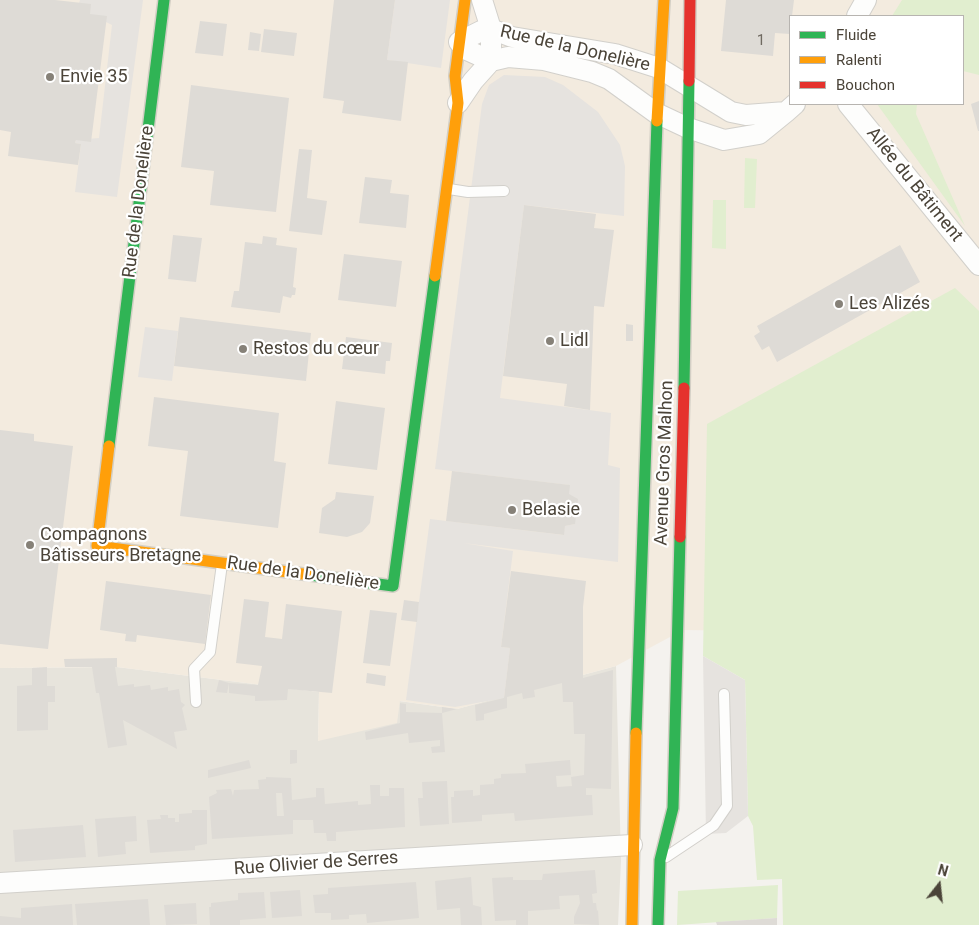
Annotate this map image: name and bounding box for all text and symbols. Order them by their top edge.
legend [789,15,964,105]
street label: Rue de la Donelière [498,21,652,77]
text: Fluide [836,26,876,44]
house number: 1 [757,32,765,50]
text: Ralenti [836,51,882,69]
place label: Envie 35 [60,66,128,88]
marker: Envie 35 [44,71,56,83]
text: Bouchon [836,76,895,94]
street label: Allée du Bâtiment [861,123,967,247]
street label: Rue de la Donelière [119,125,159,279]
place label: Les Alizés [849,293,930,315]
marker: Les Alizés [833,298,845,310]
place label: Lidl [560,330,589,352]
marker: Lidl [544,335,556,347]
place label: Restos du cœur [253,338,379,360]
marker: Restos du cœur [237,343,249,355]
street label: Avenue Gros Malhon [651,380,679,546]
place label: Belasie [522,499,580,521]
marker: Belasie [506,504,518,516]
place label: Compagnons Bâtisseurs Bretagne [40,524,201,566]
marker: Compagnons Bâtisseurs Bretagne [24,539,36,551]
street label: Rue de la Donelière [226,553,380,595]
street label: Rue Olivier de Serres [233,847,399,881]
north arrow [914,860,964,910]
text: N [936,862,950,880]

